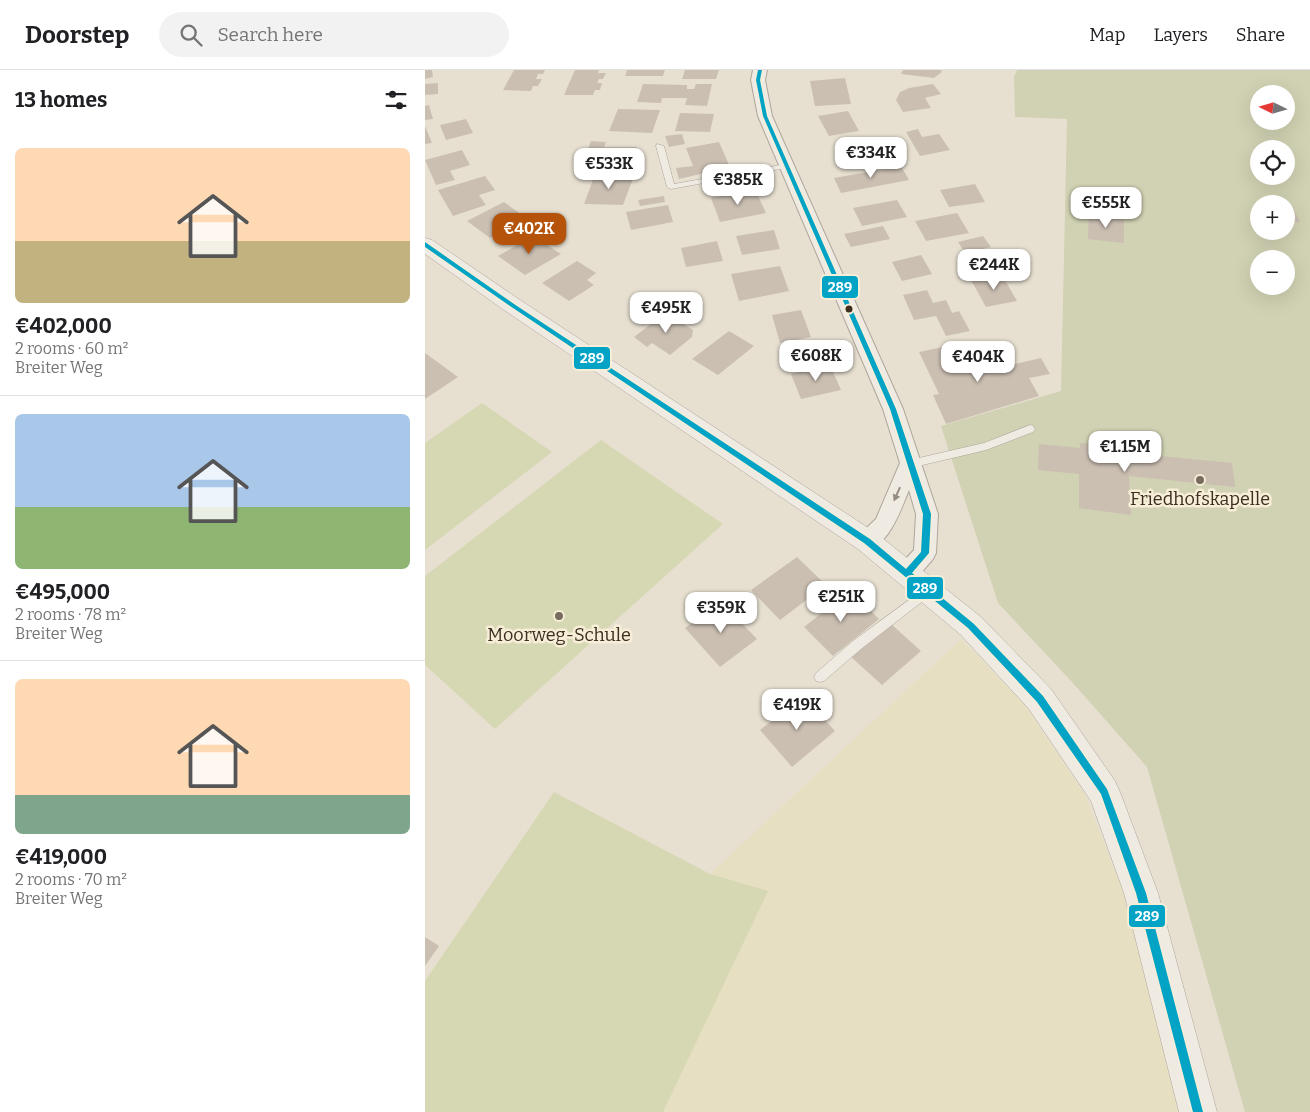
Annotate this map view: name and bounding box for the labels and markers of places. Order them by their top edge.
pin: €334K [836,136,906,179]
pin: €533K [574,148,644,190]
pin: €385K [703,164,773,206]
pin: €555K [1071,186,1141,229]
pin: €402K [494,212,564,255]
pin: €244K [959,248,1029,291]
pin: €495K [631,292,701,334]
unlabelled marker [844,304,854,314]
pin: €608K [781,340,851,382]
pin: €404K [943,340,1013,383]
pin: €1.15M [1084,430,1166,473]
marker: Friedhofskapelle [1194,474,1206,486]
place label: Friedhofskapelle [1130,488,1270,510]
pin: €251K [806,580,876,623]
pin: €359K [686,592,756,634]
marker: Moorweg-Schule [553,610,565,622]
place label: Moorweg-Schule [487,624,631,646]
pin: €419K [762,688,832,731]

